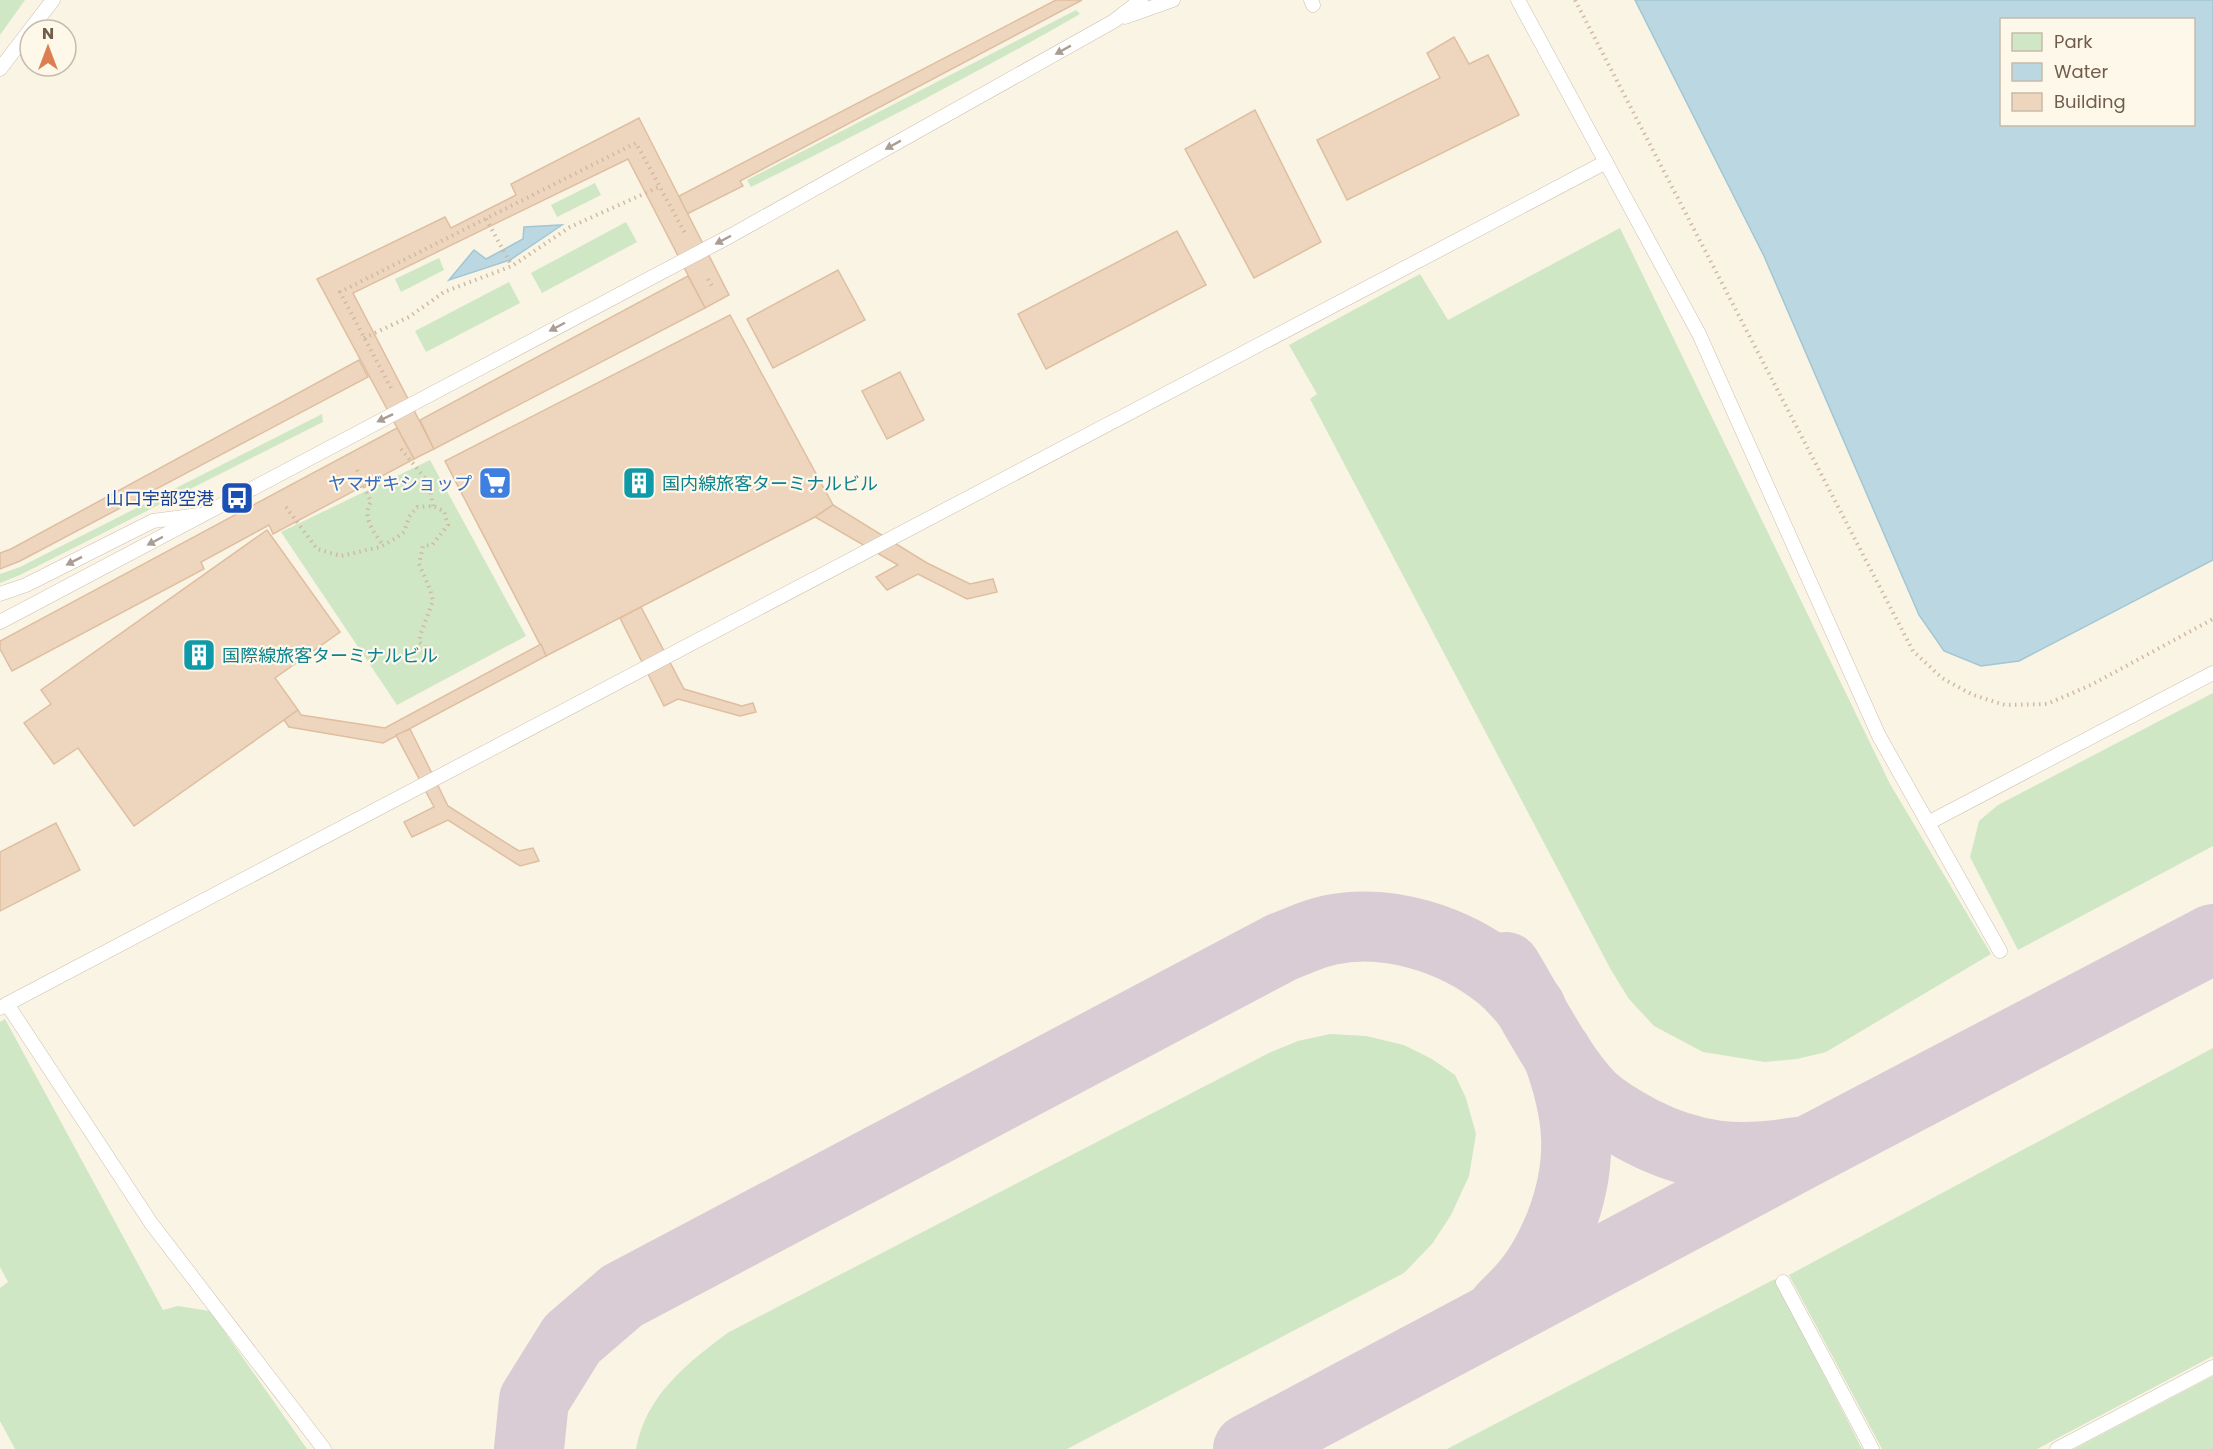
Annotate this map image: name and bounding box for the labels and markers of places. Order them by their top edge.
supermarket icon: ヤマザキショップ [477,465,513,501]
building icon: 国内線旅客ターミナルビル [621,465,657,501]
place label: ヤマザキショップ [328,471,472,496]
place label: 国内線旅客ターミナルビル [662,471,878,496]
bus stop icon: 山口宇部空港 [219,480,255,516]
place label: 山口宇部空港 [106,486,214,511]
building icon: 国際線旅客ターミナルビル [181,637,217,673]
place label: 国際線旅客ターミナルビル [222,643,438,668]

